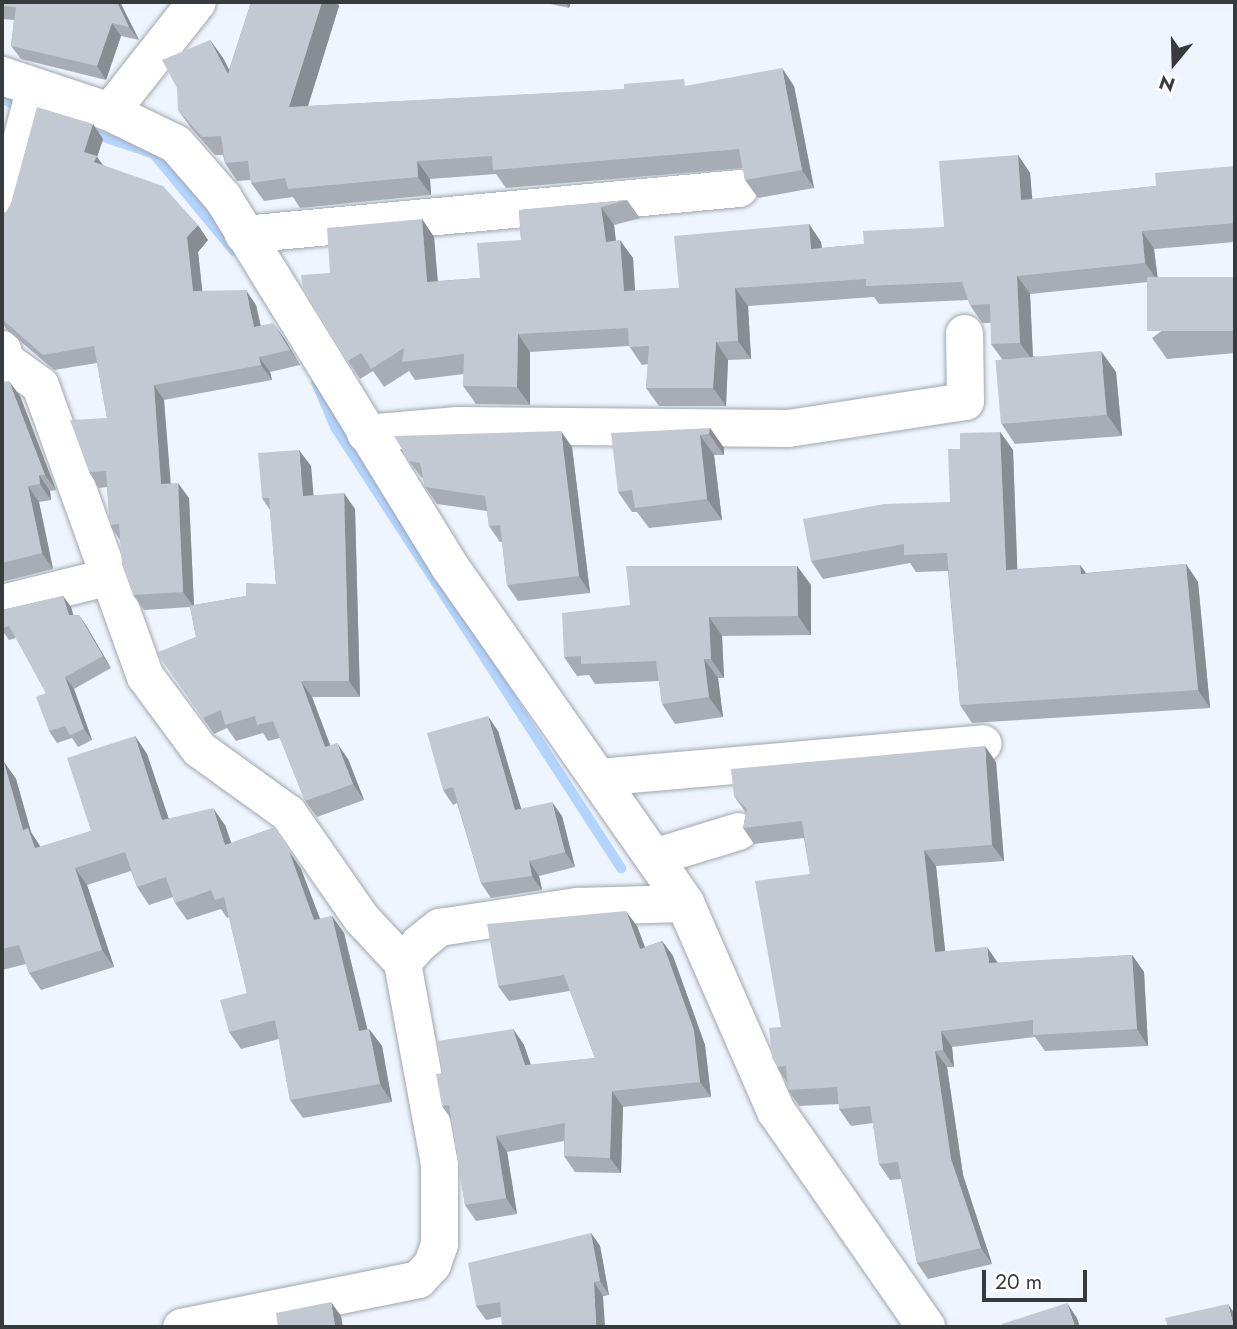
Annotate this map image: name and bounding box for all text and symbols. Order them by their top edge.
north arrow [1139,28,1209,98]
text: N [1155,68,1179,99]
scale bar [985,1256,1090,1300]
text: 20 m [995,1267,1042,1297]

